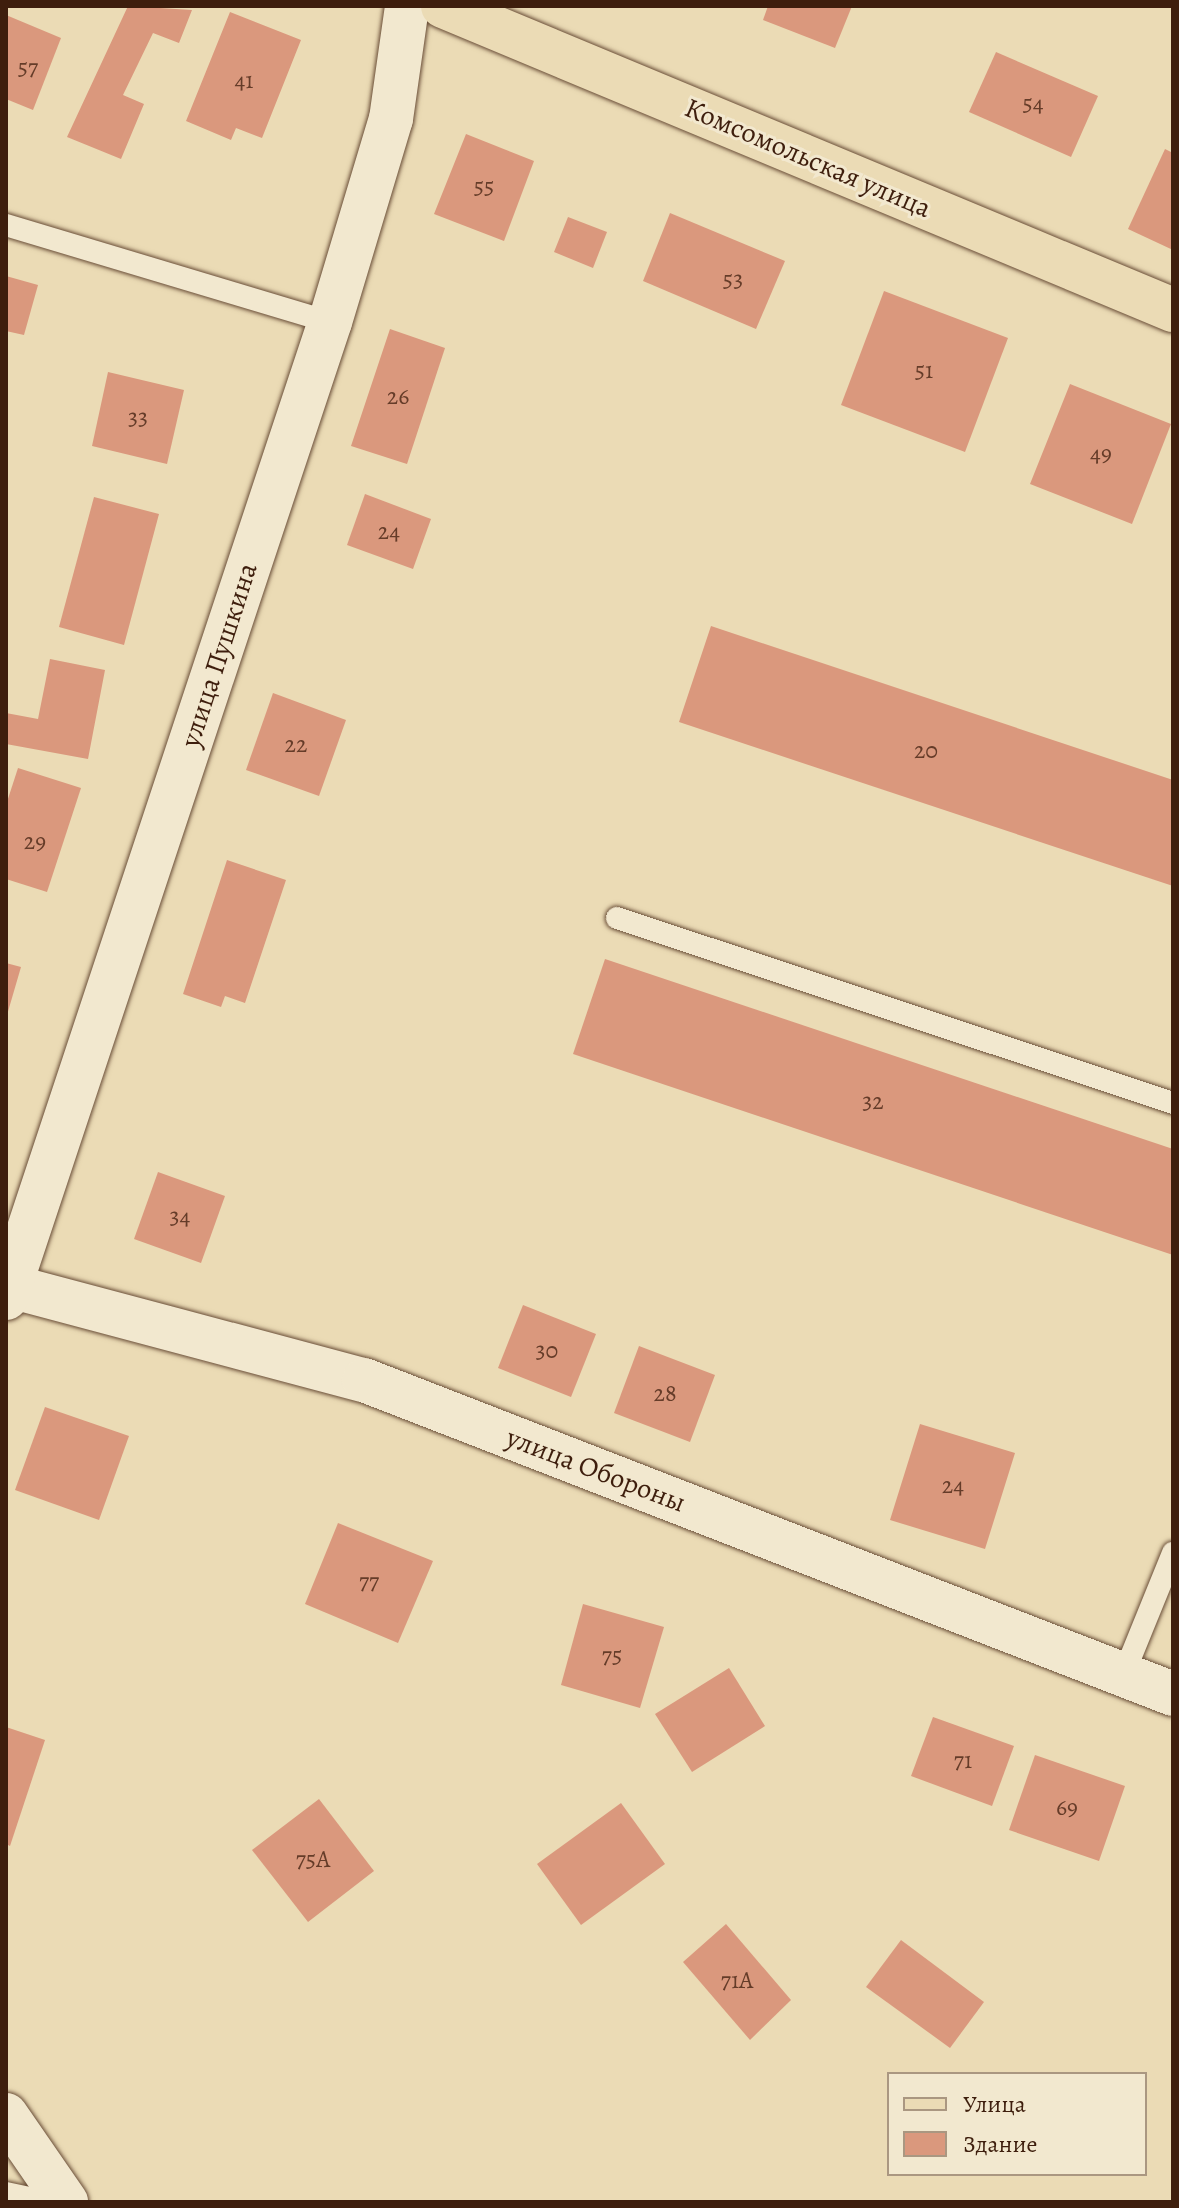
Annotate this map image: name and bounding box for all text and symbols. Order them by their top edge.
house number: 57 [18,54,38,82]
house number: 41 [234,67,254,95]
house number: 54 [1022,90,1044,118]
street label: Комсомольская улица [680,91,936,225]
house number: 55 [474,173,494,201]
house number: 53 [723,266,743,294]
house number: 51 [915,357,933,385]
house number: 26 [387,383,409,411]
house number: 33 [128,404,148,432]
house number: 49 [1090,440,1112,468]
house number: 24 [378,518,400,546]
street label: улица Пушкина [173,559,265,751]
house number: 22 [285,731,307,759]
house number: 20 [914,737,938,765]
house number: 29 [24,828,46,856]
house number: 32 [862,1088,884,1116]
house number: 34 [170,1203,190,1231]
house number: 30 [536,1337,558,1365]
house number: 28 [653,1380,677,1408]
street label: улица Обороны [502,1420,690,1520]
house number: 24 [942,1472,964,1500]
house number: 77 [359,1568,379,1596]
house number: 75 [602,1642,622,1670]
house number: 71 [954,1747,972,1775]
house number: 69 [1056,1794,1078,1822]
house number: 75А [296,1846,330,1874]
house number: 71А [721,1967,753,1995]
legend [887,2072,1147,2176]
text: Улица [963,2088,1026,2120]
text: Здание [963,2128,1038,2160]

